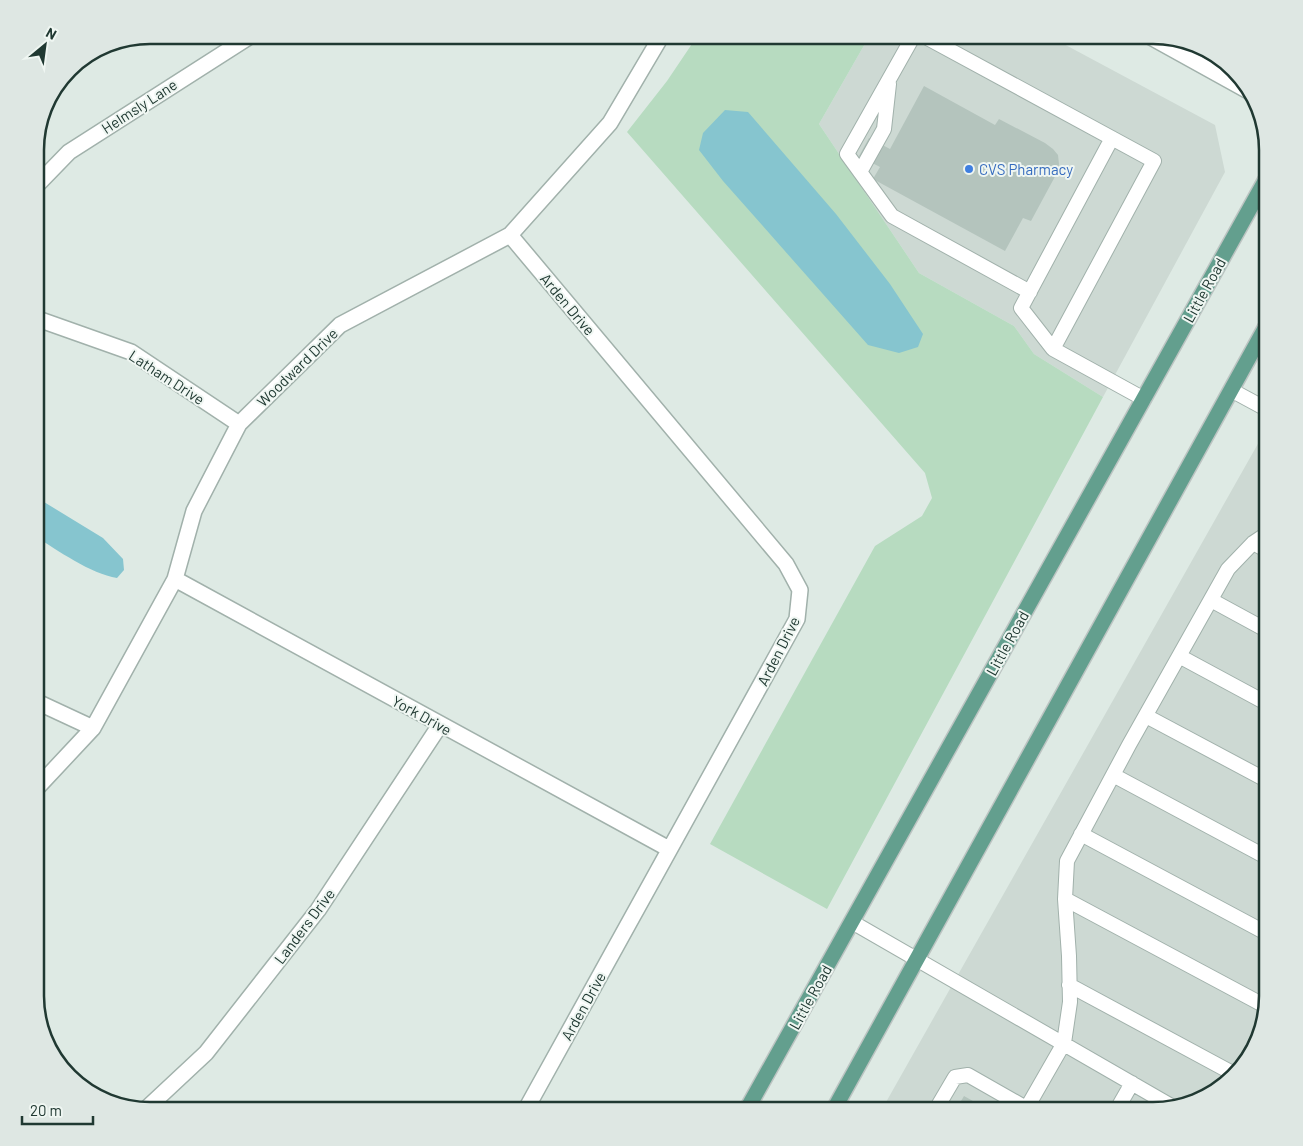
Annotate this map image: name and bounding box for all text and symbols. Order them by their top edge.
north arrow [20,20,70,70]
text: N [43,24,60,43]
street label: Helmsly Lane [98,75,180,137]
place label: CVS Pharmacy [979,160,1073,178]
marker: CVS Pharmacy [963,163,975,175]
street label: Little Road [1179,255,1229,325]
street label: Arden Drive [537,269,599,339]
street label: Woodward Drive [253,324,341,410]
street label: Latham Drive [126,346,208,408]
street label: Little Road [982,608,1032,678]
street label: Arden Drive [753,613,803,689]
street label: York Drive [389,691,455,739]
street label: Landers Drive [270,885,338,967]
street label: Little Road [785,962,835,1032]
street label: Arden Drive [557,969,609,1043]
scale bar [22,1094,94,1126]
text: 20 m [30,1101,62,1119]

